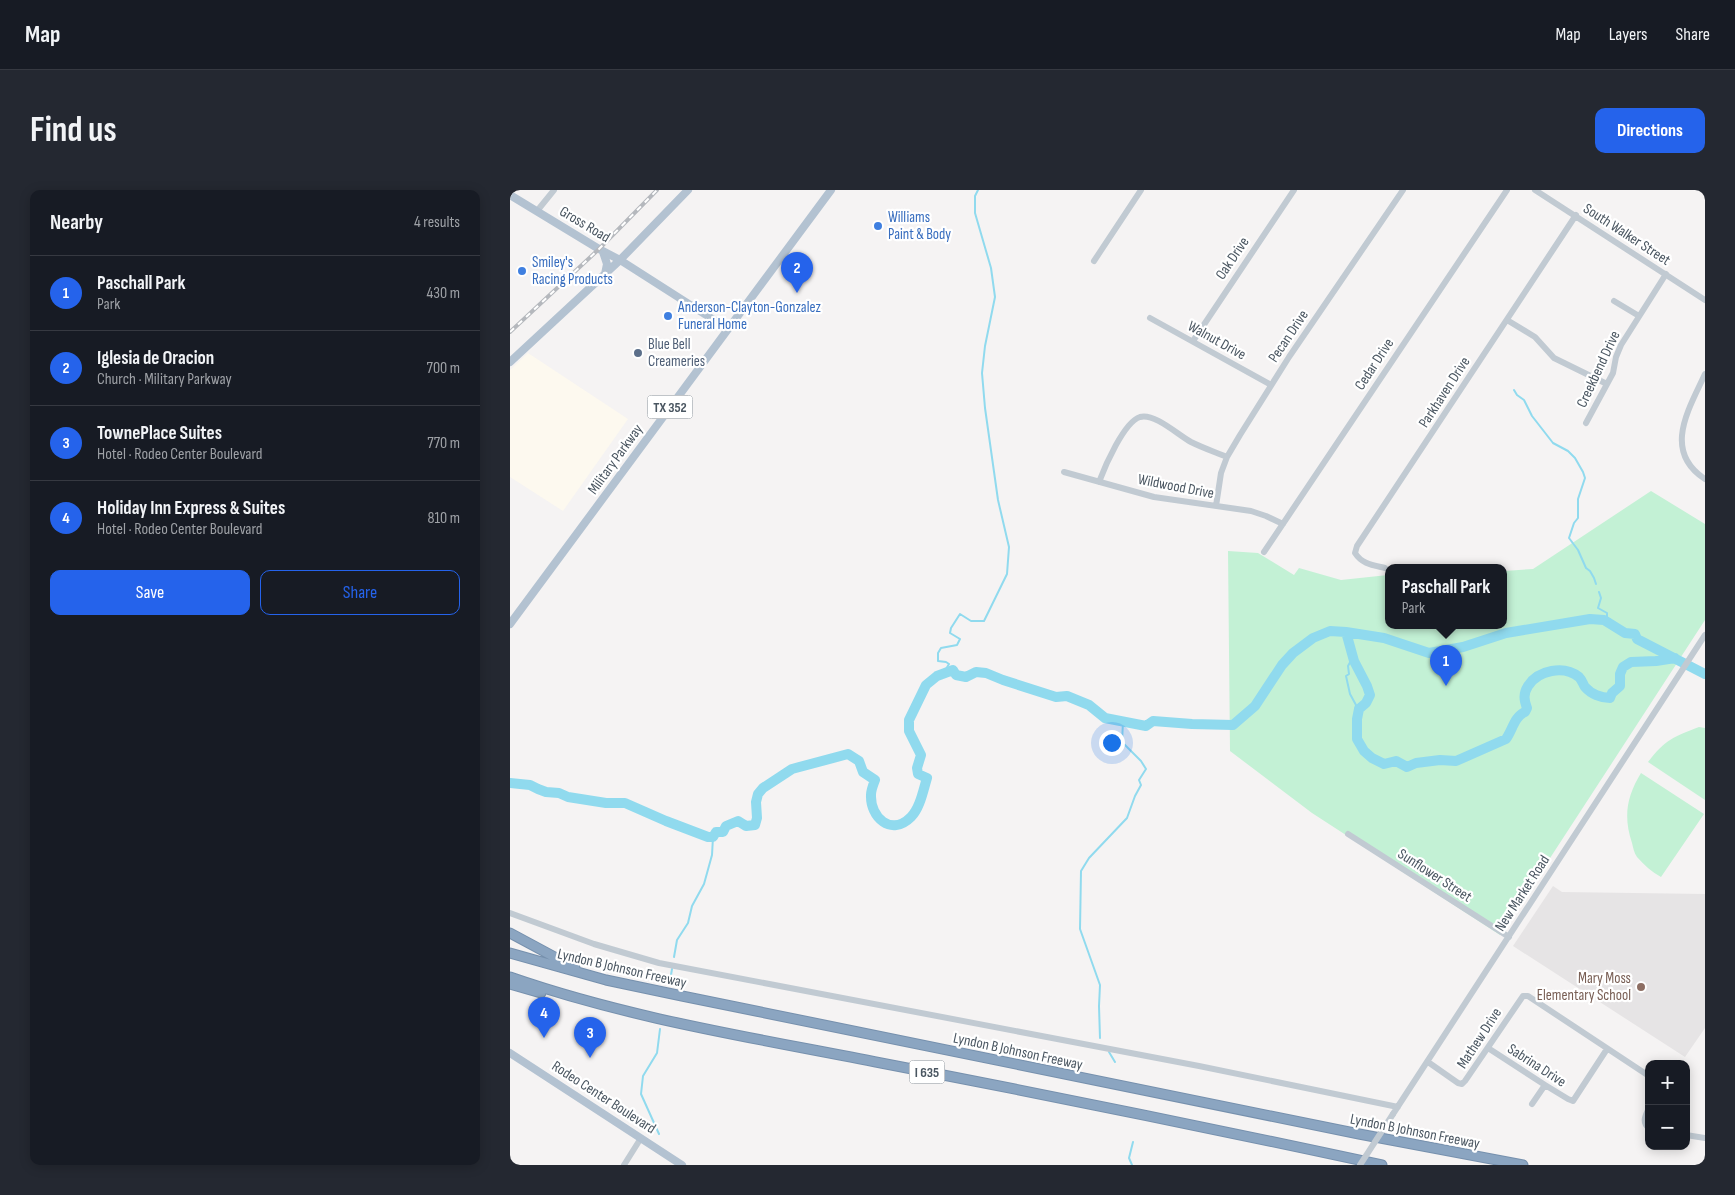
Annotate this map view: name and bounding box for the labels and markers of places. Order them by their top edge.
place label: Williams Paint & Body [888,208,951,244]
marker: Williams Paint & Body [872,220,884,232]
pin: 2 [781,252,813,293]
place label: Smiley's Racing Products [532,253,613,289]
marker: Smiley's Racing Products [516,265,528,277]
place label: Anderson-Clayton-Gonzalez Funeral Home [677,298,821,334]
marker: Anderson-Clayton-Gonzalez Funeral Home [662,310,674,322]
place label: Blue Bell Creameries [648,335,705,371]
marker: Blue Bell Creameries [632,347,644,359]
pin: 1 [1430,645,1462,686]
place label: Mary Moss Elementary School [1537,969,1631,1005]
marker: Mary Moss Elementary School [1635,981,1647,993]
pin: 4 [528,997,560,1038]
pin: 3 [574,1017,606,1058]

